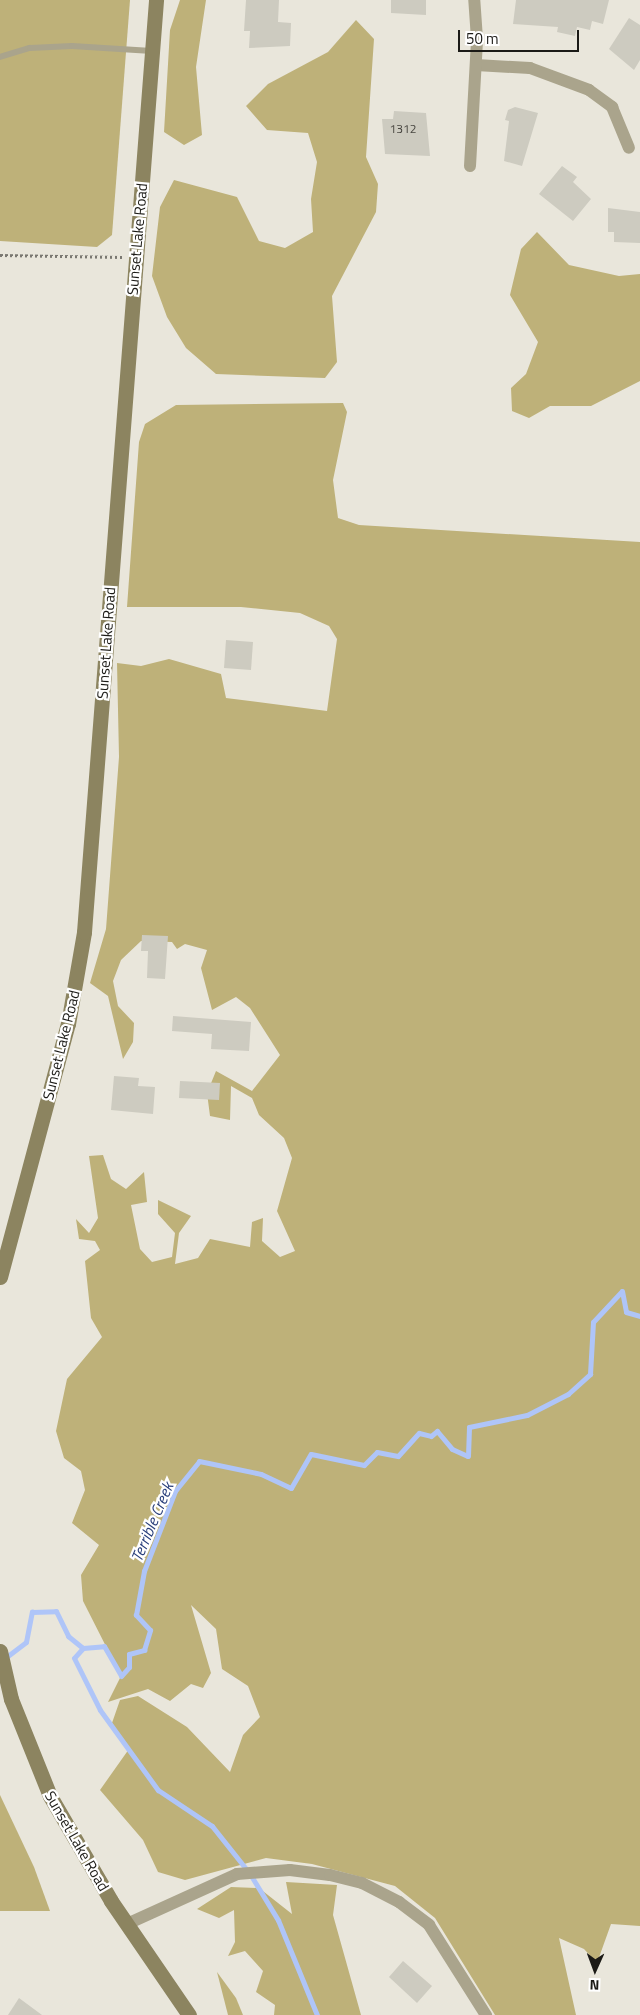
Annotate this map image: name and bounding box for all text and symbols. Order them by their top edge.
scale bar [460,20,581,52]
text: 50 m [466,27,499,50]
house number: 1312 [390,122,416,136]
street label: Sunset Lake Road [123,182,151,296]
street label: Sunset Lake Road [93,586,119,700]
street label: Sunset Lake Road [39,988,83,1102]
water label: Terrible Creek [127,1479,177,1565]
street label: Sunset Lake Road [41,1788,113,1894]
north arrow [570,1945,620,1995]
text: N [589,1975,600,1996]

